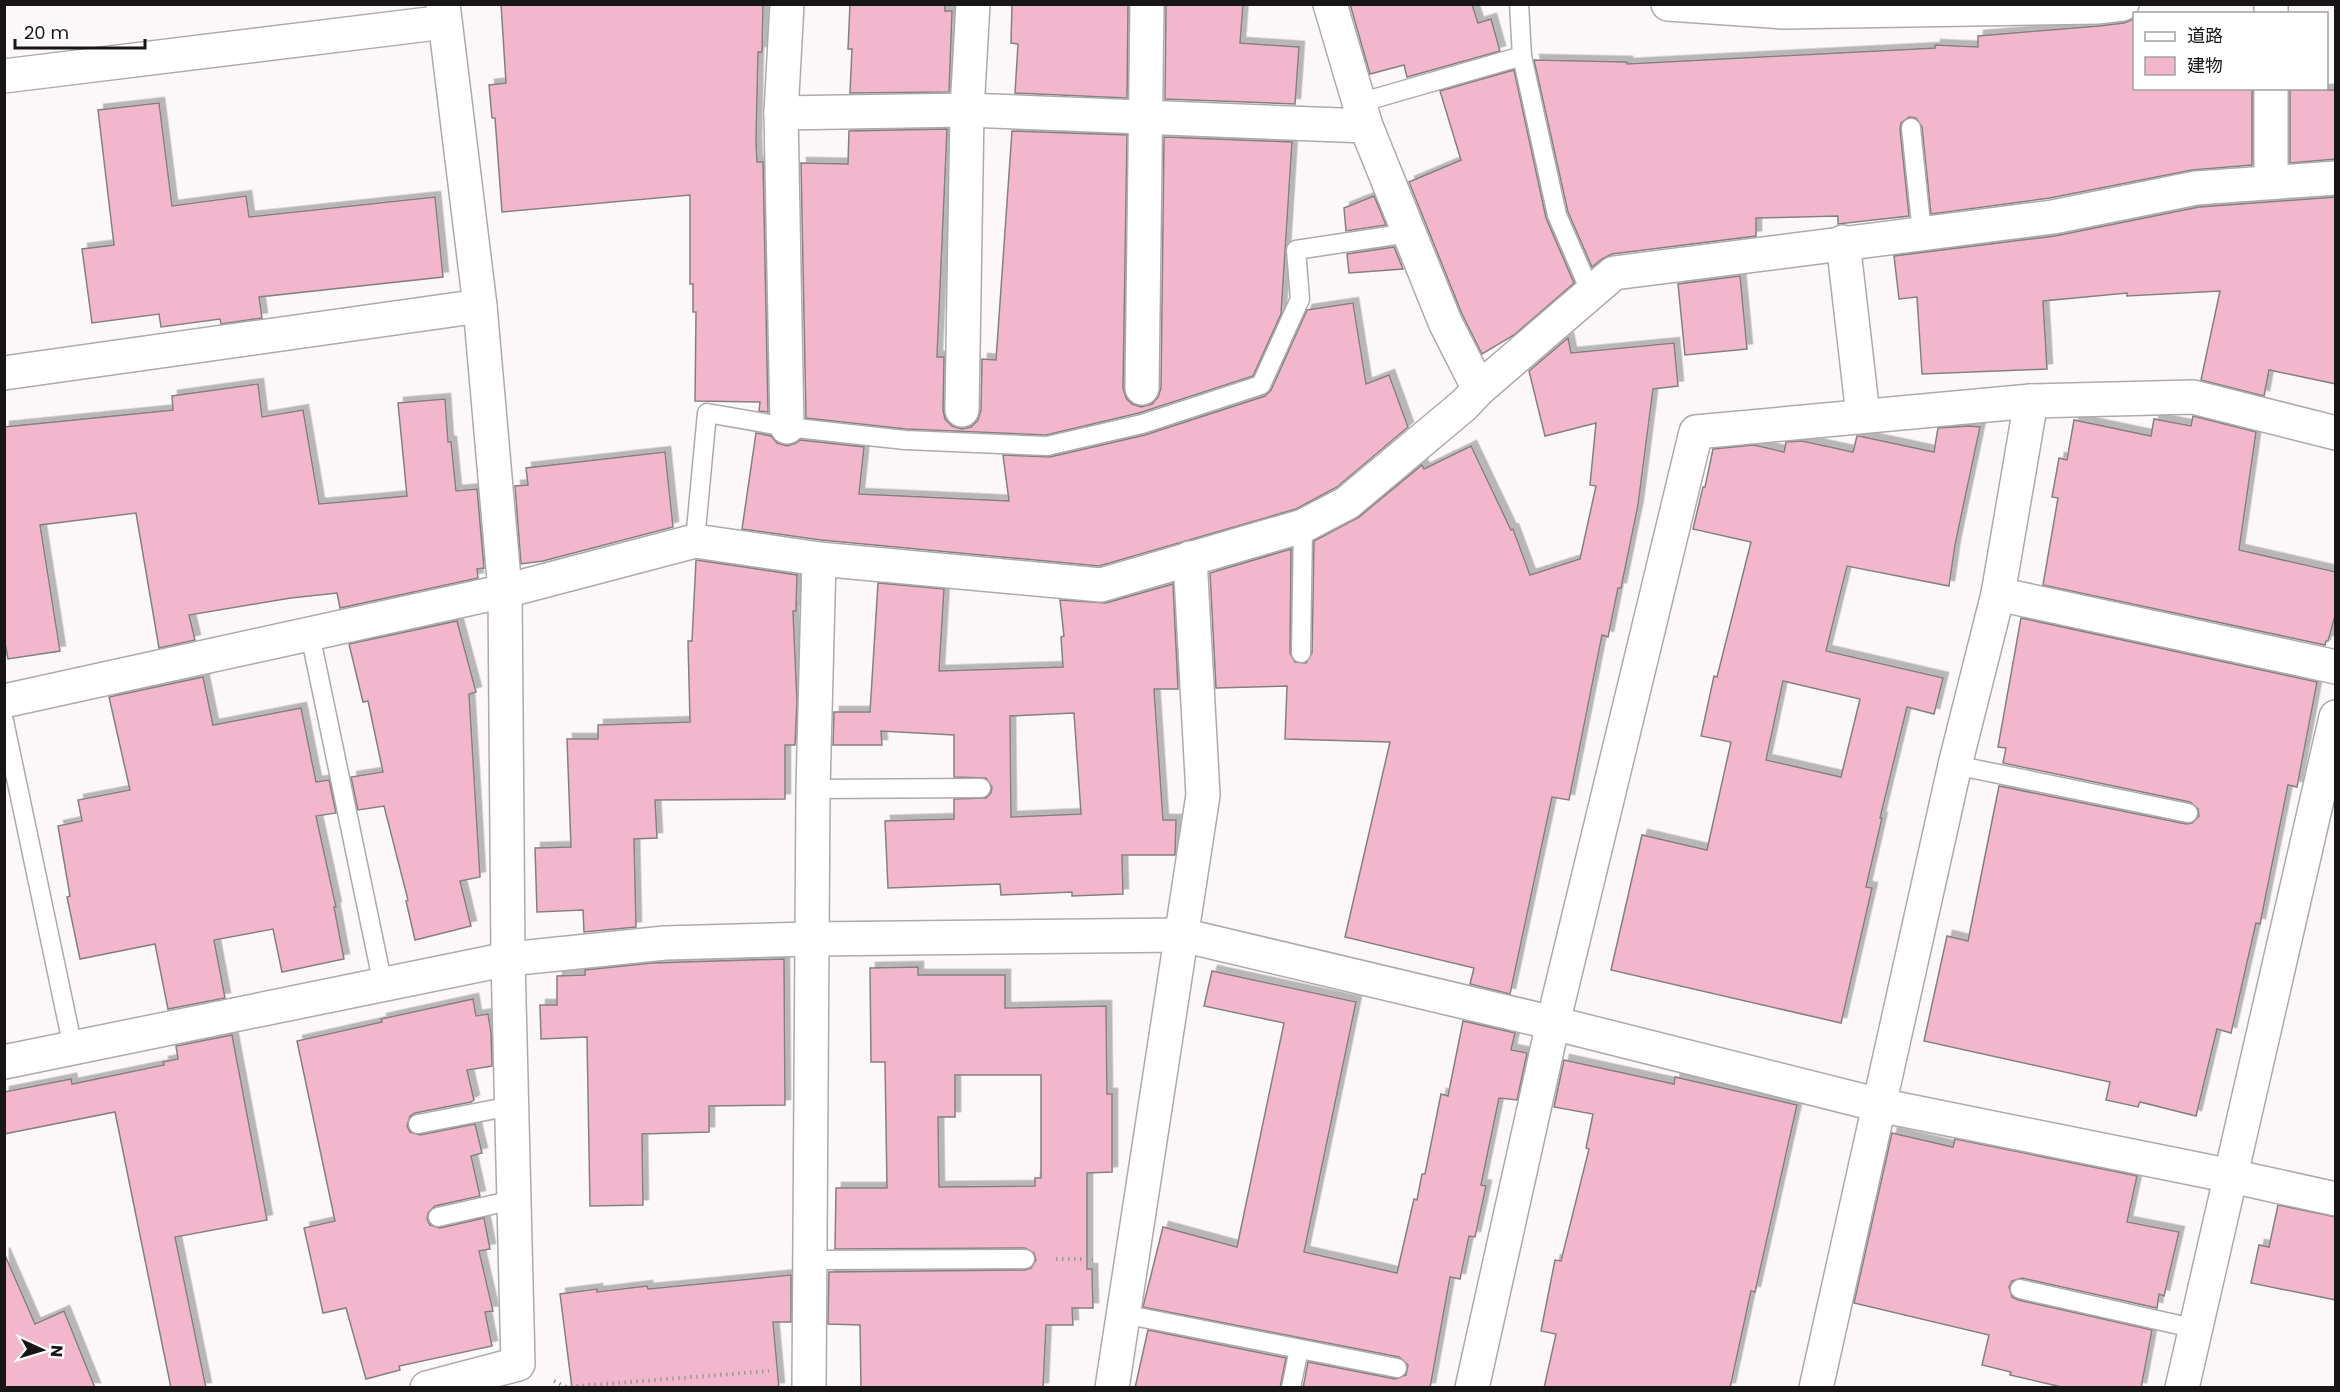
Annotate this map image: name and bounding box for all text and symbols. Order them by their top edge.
scale bar [15,12,146,50]
legend [2133,12,2328,90]
text: 20 m [24,20,69,45]
text: 道路 [2187,23,2223,48]
text: 建物 [2187,53,2223,78]
north arrow [12,1320,72,1380]
text: N [45,1344,68,1358]

